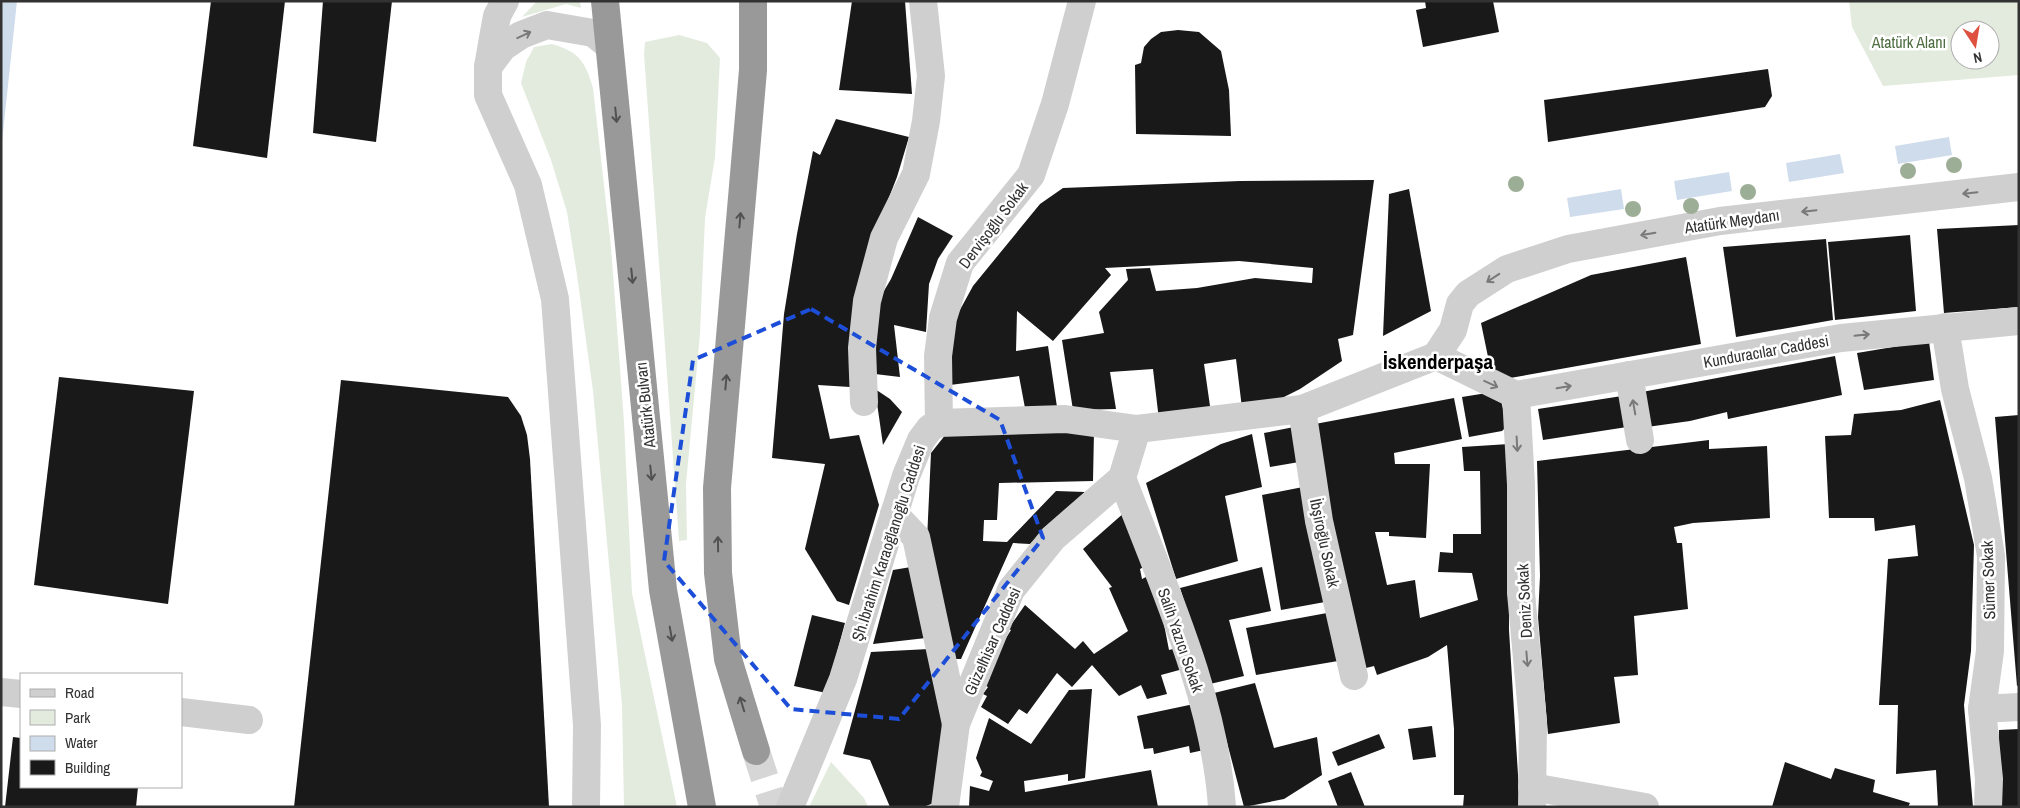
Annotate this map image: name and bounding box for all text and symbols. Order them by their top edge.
north arrow [1950,20,2000,70]
one-way arrow [516,30,531,40]
park label: Atatürk Alanı [1871,31,1946,53]
text: N [1972,48,1984,67]
one-way arrow [612,106,621,122]
street label: Dervişoğlu Sokak [953,177,1033,273]
one-way arrow [1963,188,1979,198]
street label: Atatürk Meydanı [1682,203,1781,239]
one-way arrow [1801,206,1817,216]
one-way arrow [735,212,745,228]
one-way arrow [1640,230,1656,239]
one-way arrow [627,268,637,284]
one-way arrow [1486,273,1500,283]
street label: Kunduracılar Caddesi [1702,329,1830,373]
one-way arrow [1854,330,1870,340]
district label: İskenderpaşa [1383,347,1493,376]
street label: Atatürk Bulvarı [630,361,661,450]
one-way arrow [722,374,731,390]
one-way arrow [1483,380,1498,389]
one-way arrow [1556,381,1572,391]
one-way arrow [1629,400,1639,416]
one-way arrow [1512,436,1521,452]
street label: Şh.İbrahim Karaoğlanoğlu Caddesi [846,442,930,644]
one-way arrow [647,465,656,481]
street label: İbşiroğlu Sokak [1305,496,1345,590]
one-way arrow [713,536,723,552]
street label: Sümer Sokak [1976,540,2000,620]
street label: Deniz Sokak [1511,563,1537,639]
street label: Güzelhisar Caddesi [958,584,1026,698]
street label: Salih Yazıcı Sokak [1153,585,1209,695]
one-way arrow [666,626,676,642]
one-way arrow [1522,650,1532,666]
legend [20,673,182,788]
text: Road [65,682,94,703]
one-way arrow [736,696,746,712]
text: Park [65,707,91,728]
text: Water [65,732,97,753]
text: Building [65,757,110,778]

